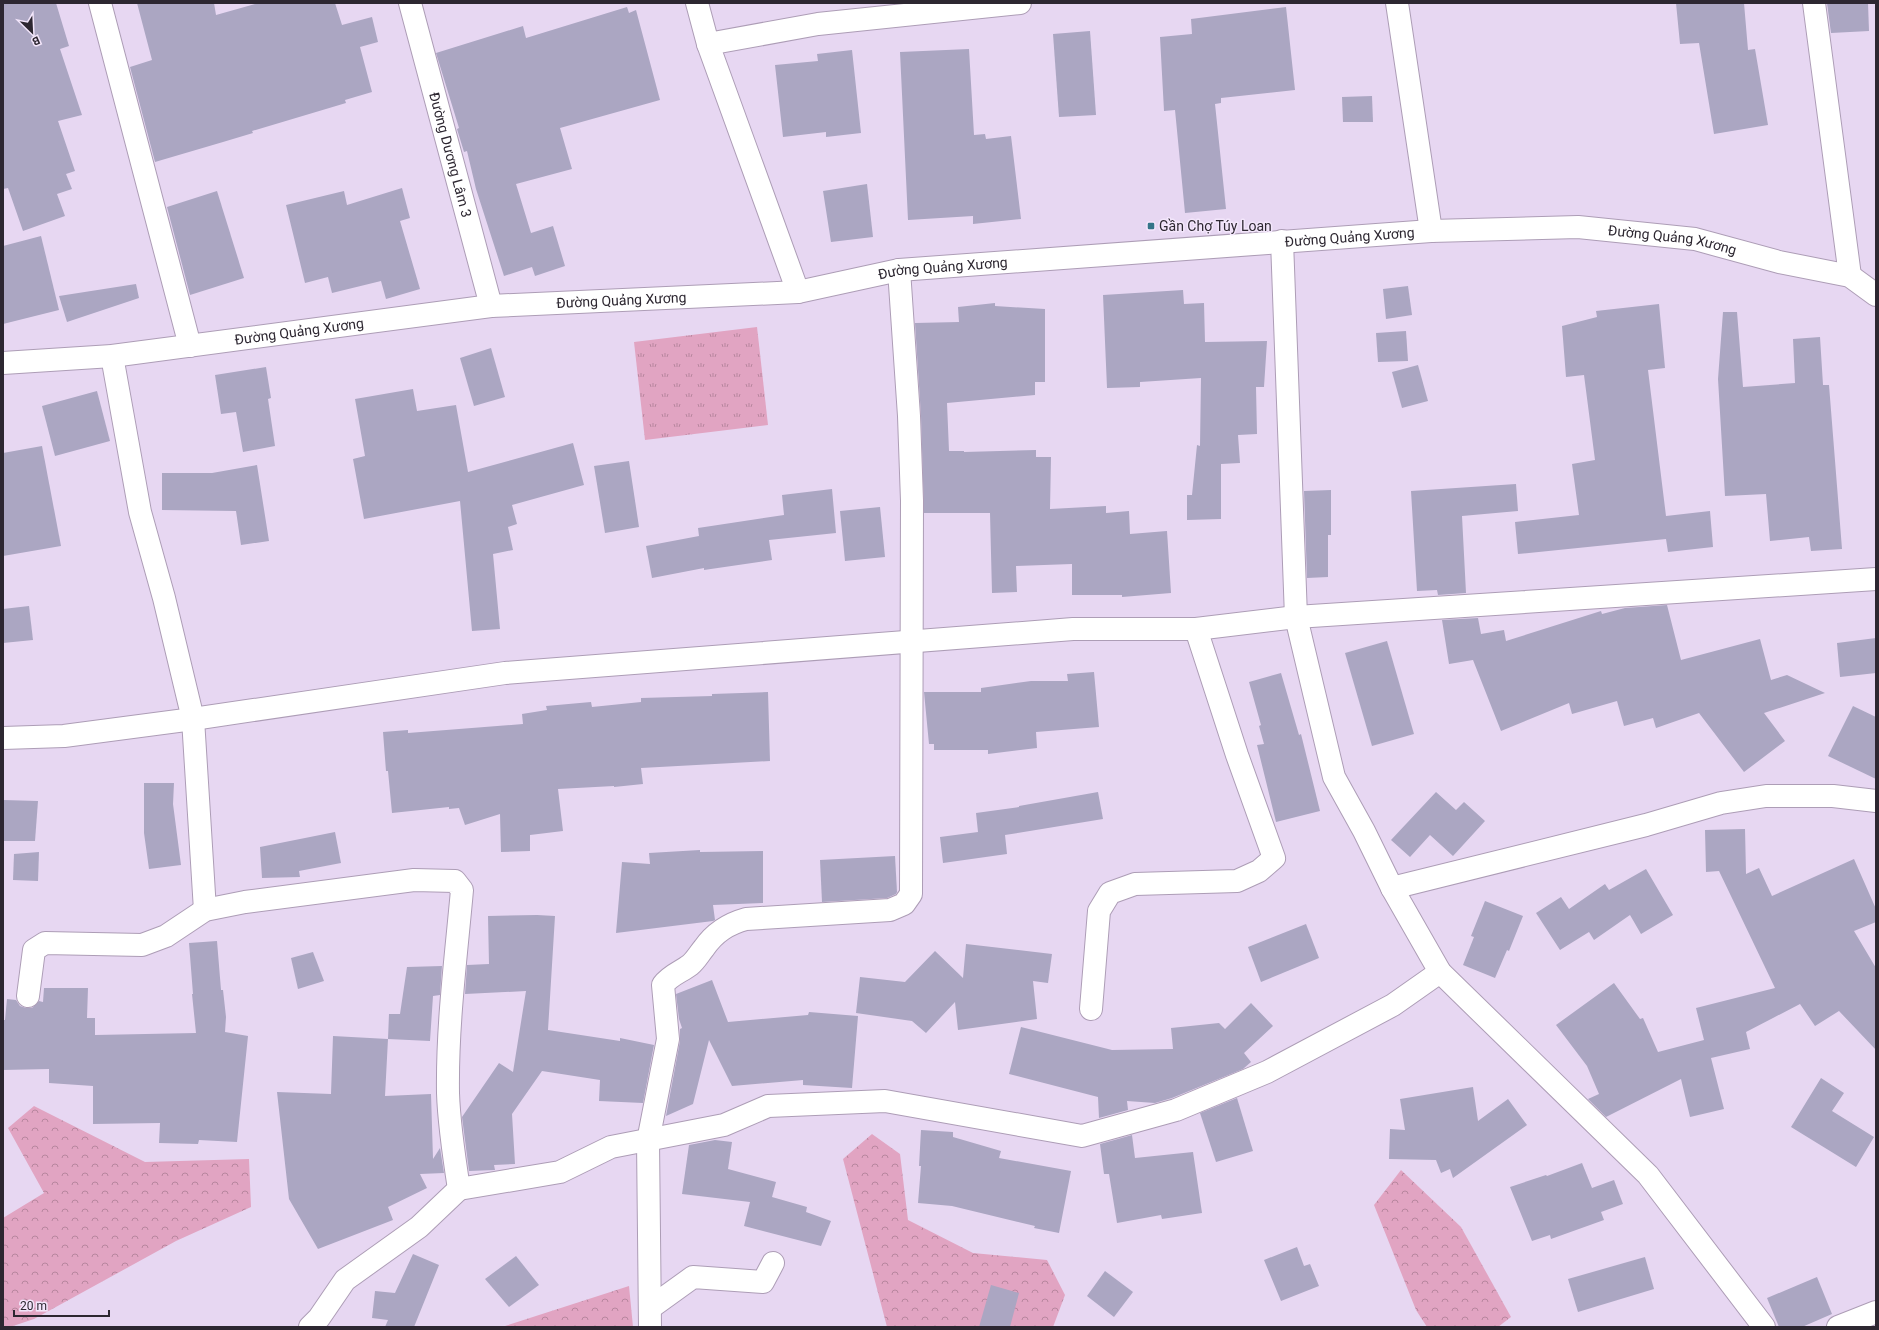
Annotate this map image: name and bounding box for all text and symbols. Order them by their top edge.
north arrow [12,12,52,52]
text: B [30,33,42,48]
street label: Đường Dương Lâm 3 [426,90,475,219]
place label: Gần Chợ Túy Loan [1159,218,1272,234]
marker: Gần Chợ Túy Loan [1146,221,1156,231]
street label: Đường Quảng Xương [1607,222,1738,258]
street label: Đường Quảng Xương [1284,224,1415,250]
street label: Đường Quảng Xương [876,254,1008,282]
street label: Đường Quảng Xương [556,289,687,311]
street label: Đường Quảng Xương [234,315,365,348]
scale bar [14,1292,109,1318]
text: 20 m [20,1299,47,1313]

